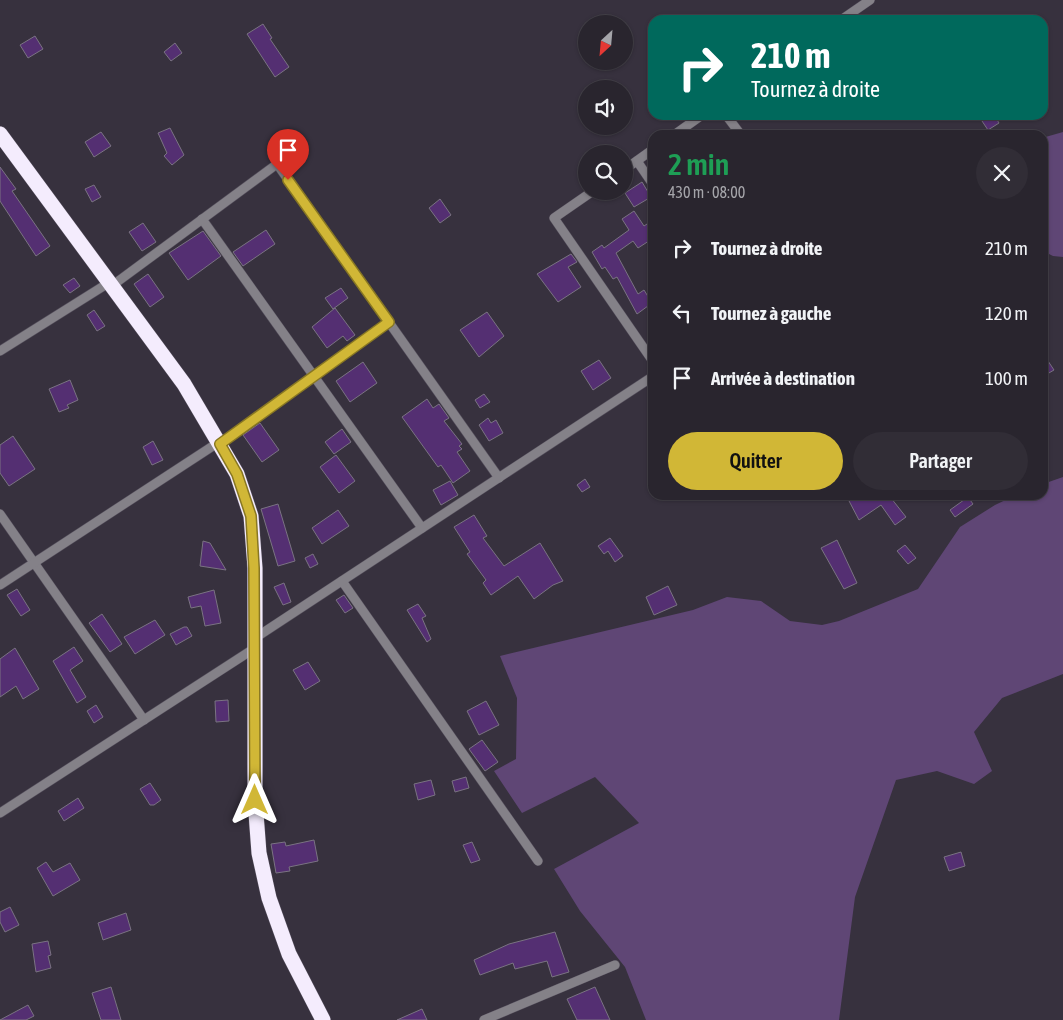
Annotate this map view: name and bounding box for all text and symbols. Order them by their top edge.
north arrow [578,15,632,70]
map controls [578,15,633,200]
icon: right [668,35,733,100]
text: 210 m [751,35,830,75]
text: Tournez à droite [751,76,880,102]
button: sound [578,80,633,135]
pin [267,129,309,180]
icon: arrive [274,136,302,164]
button: search [578,145,633,200]
text: 2 min [668,147,729,181]
button: close [976,147,1028,199]
text: 430 m · 08:00 [668,183,745,201]
icon: right [668,234,696,262]
text: Tournez à droite [711,237,822,259]
text: 210 m [985,237,1028,259]
icon: left [668,299,696,327]
text: Tournez à gauche [711,302,831,324]
text: 120 m [985,302,1028,324]
icon: arrive [668,364,696,392]
text: Arrivée à destination [711,367,855,389]
text: 100 m [985,367,1028,389]
button: Quitter [668,432,843,490]
button: Partager [853,432,1028,490]
position arrow [228,773,280,825]

